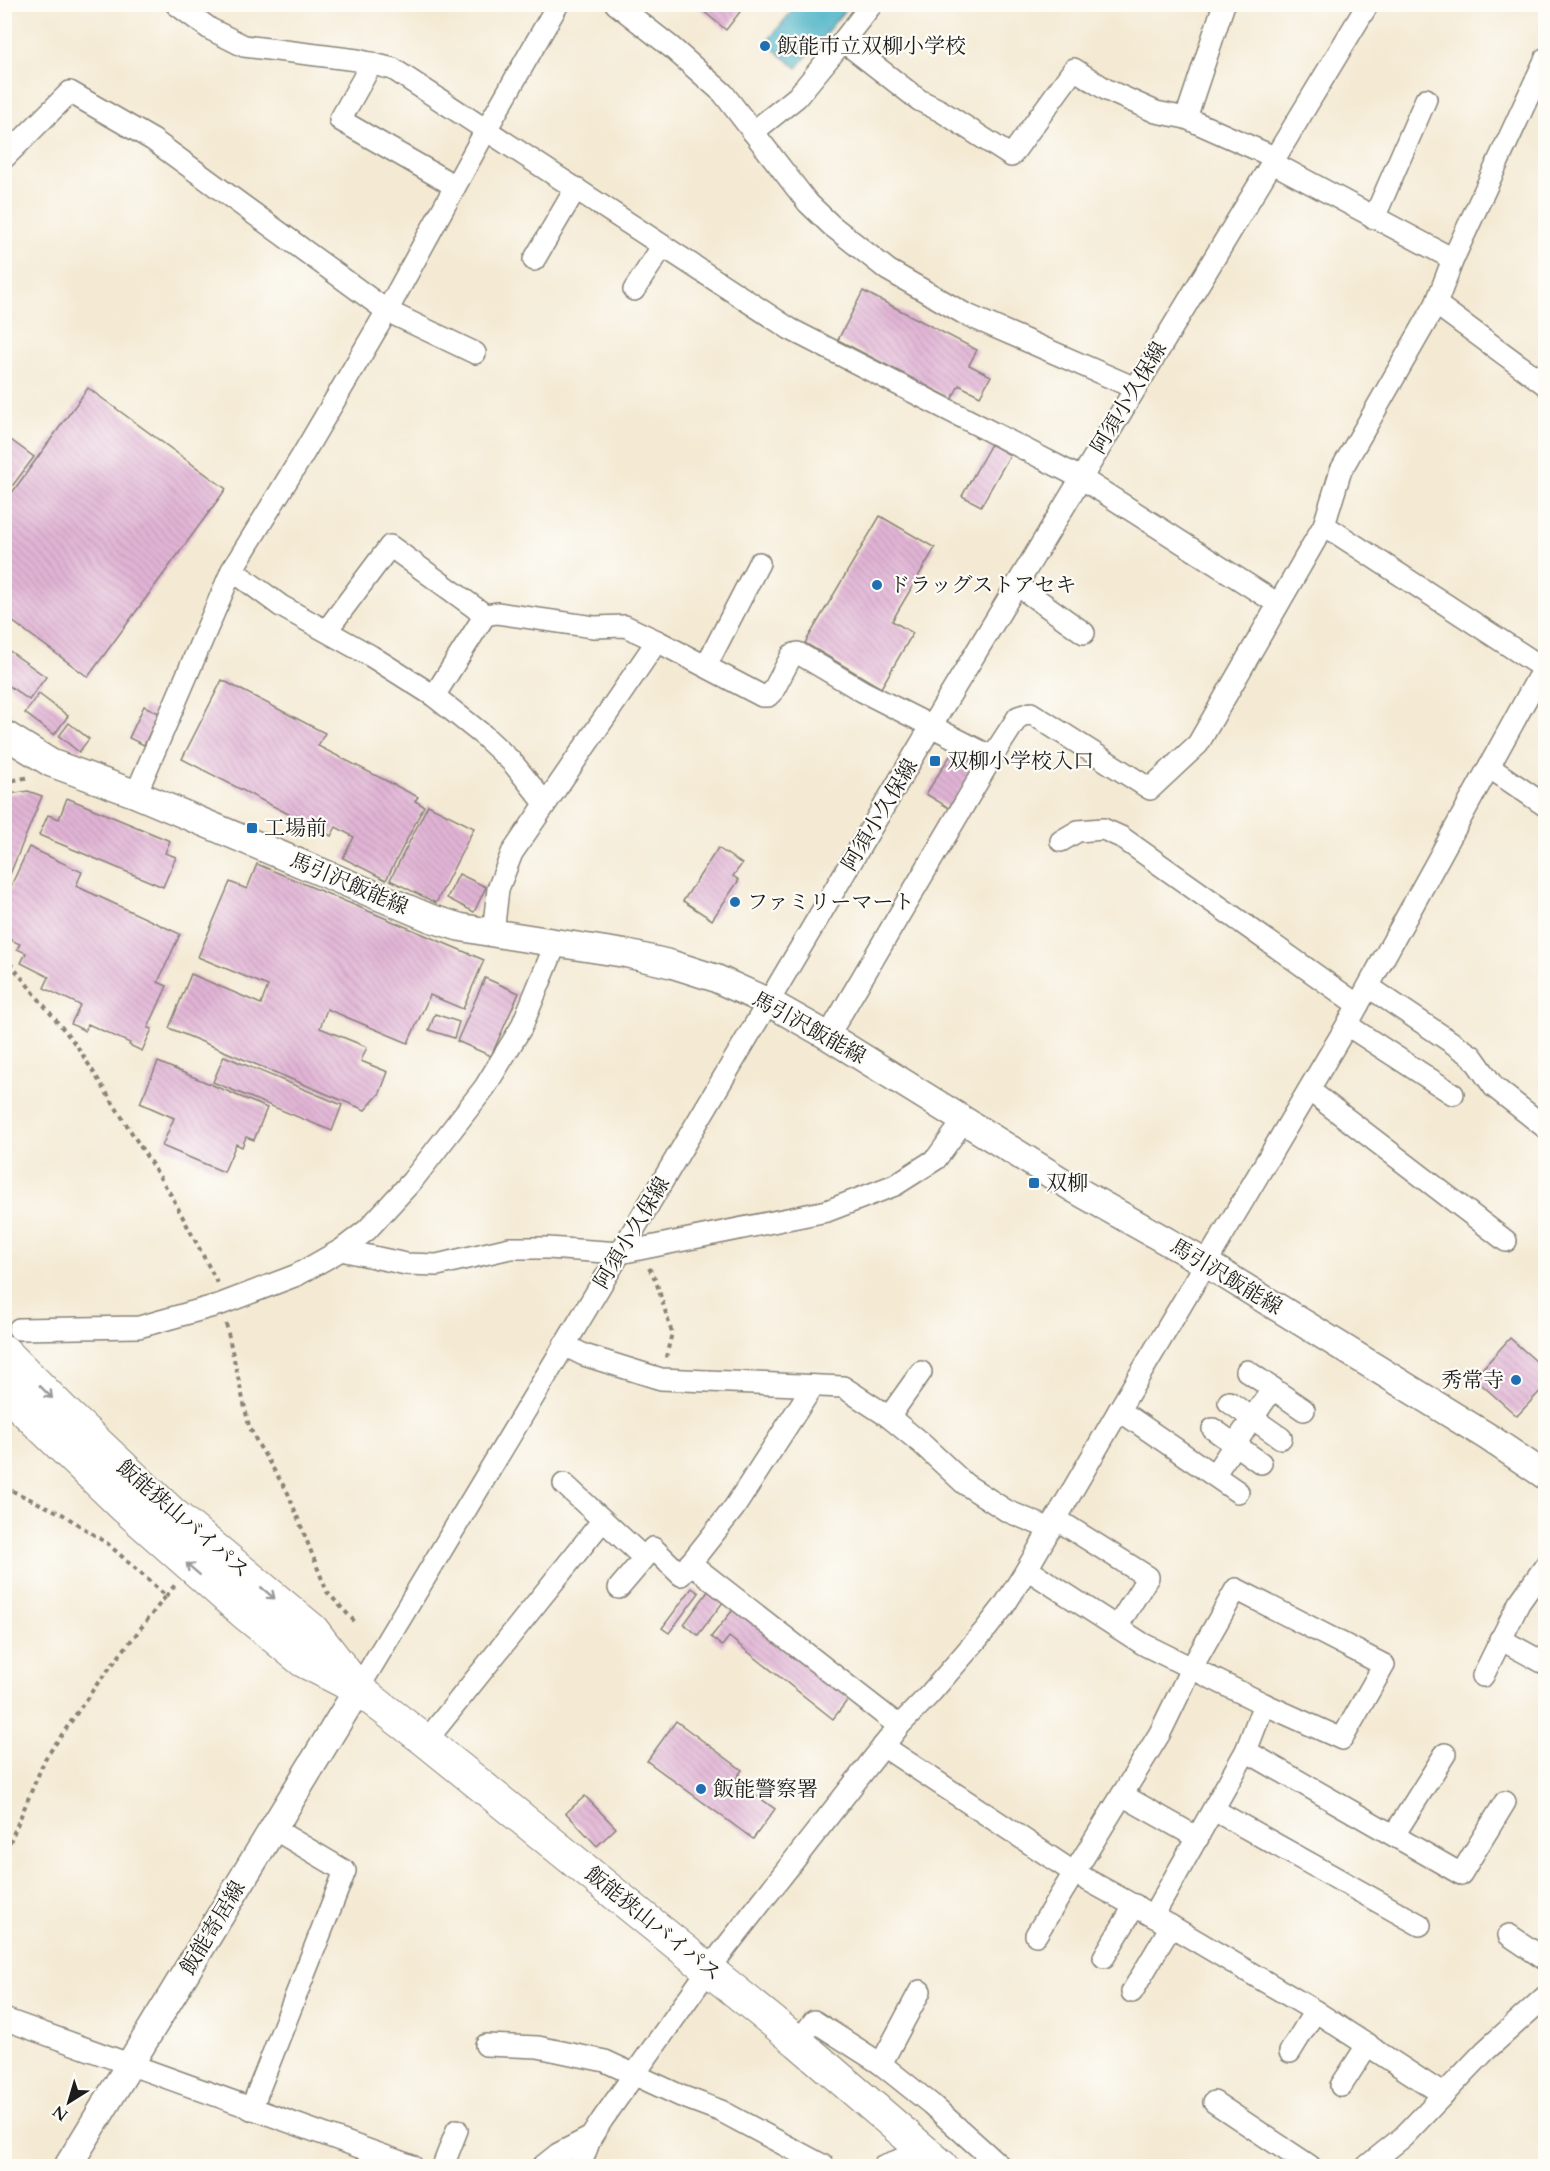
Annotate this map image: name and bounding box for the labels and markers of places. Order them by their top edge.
place label: 飯能市立双柳小学校 [777,32,966,61]
marker: 飯能市立双柳小学校 [758,39,772,53]
place label: ドラッグストアセキ [889,571,1077,600]
marker: ドラッグストアセキ [870,578,884,592]
place label: 双柳小学校入口 [947,747,1094,776]
marker: 双柳小学校入口 [928,754,942,768]
place label: 工場前 [264,814,327,843]
marker: 工場前 [245,821,259,835]
place label: ファミリーマート [747,888,915,917]
marker: ファミリーマート [728,895,742,909]
place label: 双柳 [1046,1169,1088,1198]
marker: 双柳 [1027,1176,1041,1190]
place label: 秀常寺 [1441,1366,1504,1395]
marker: 秀常寺 [1509,1373,1523,1387]
place label: 飯能警察署 [713,1775,818,1804]
marker: 飯能警察署 [694,1782,708,1796]

